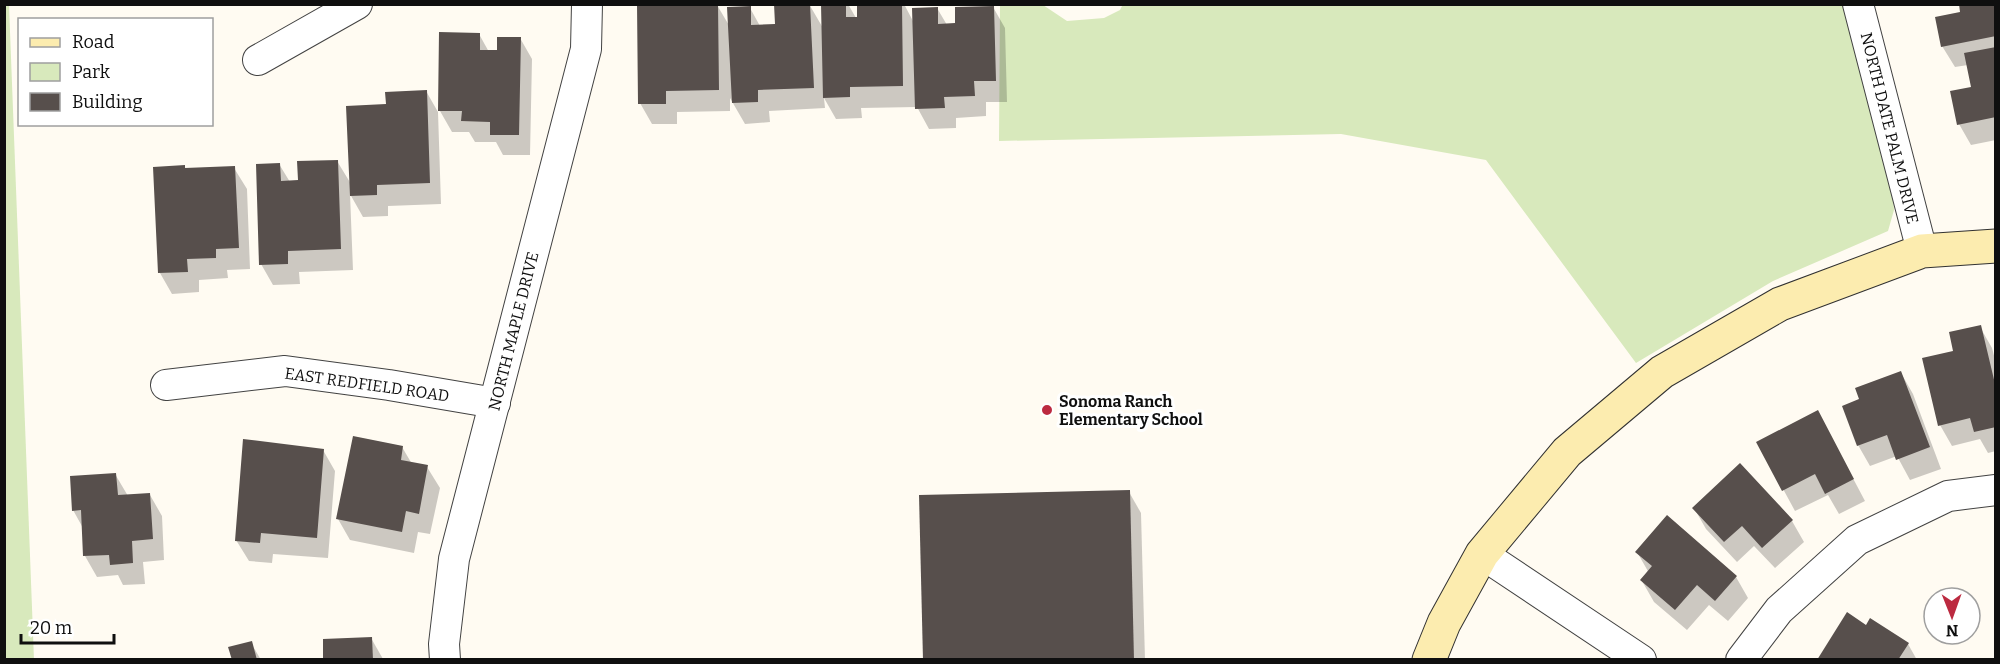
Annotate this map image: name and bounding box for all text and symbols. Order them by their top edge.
legend [18,18,213,126]
street label: NORTH DATE PALM DRIVE [1857,30,1923,226]
text: Road [72,31,115,53]
text: Park [72,61,111,83]
text: Building [72,91,143,113]
street label: NORTH MAPLE DRIVE [485,250,542,413]
street label: EAST REDFIELD ROAD [283,364,450,405]
place label: Sonoma Ranch Elementary School [1059,392,1203,429]
marker: Sonoma Ranch Elementary School [1040,403,1054,417]
north arrow [1922,586,1982,646]
scale bar [21,607,114,645]
text: 20 m [30,617,72,639]
text: N [1946,621,1959,640]

